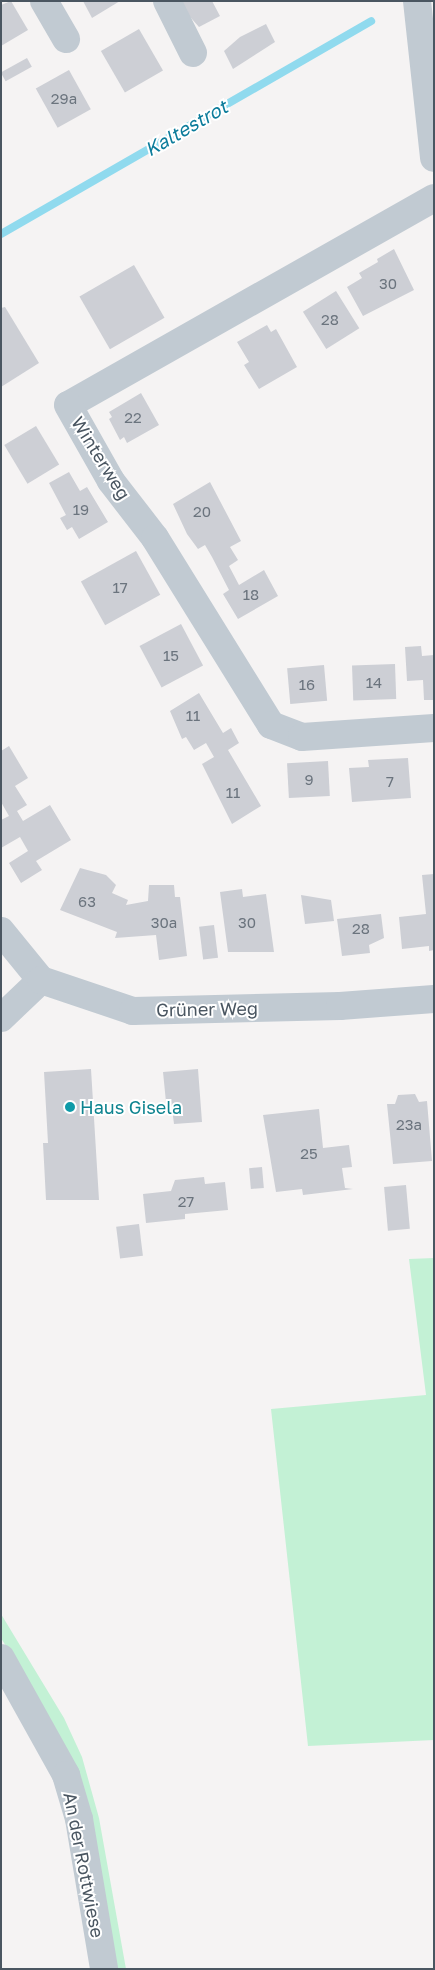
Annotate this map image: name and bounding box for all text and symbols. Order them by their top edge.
house number: 29a [51,90,77,108]
water label: Kaltestrot [141,95,231,161]
house number: 30 [379,275,397,293]
house number: 28 [321,311,339,329]
house number: 22 [124,409,142,427]
street label: Winterweg [67,412,135,504]
house number: 19 [73,501,89,519]
house number: 20 [193,503,211,521]
house number: 17 [112,579,128,597]
house number: 18 [243,586,259,604]
house number: 15 [163,647,179,665]
house number: 14 [366,674,382,692]
house number: 16 [299,676,315,694]
house number: 11 [186,707,200,725]
house number: 9 [304,771,314,789]
house number: 7 [386,773,394,791]
house number: 11 [226,784,240,802]
house number: 63 [78,893,96,911]
house number: 30a [151,914,177,932]
house number: 30 [238,914,256,932]
house number: 28 [352,920,370,938]
street label: Grüner Weg [156,997,258,1021]
place label: Haus Gisela [80,1096,182,1118]
marker: Haus Gisela [64,1101,76,1113]
house number: 23a [396,1116,422,1134]
house number: 25 [300,1145,318,1163]
house number: 27 [178,1193,194,1211]
street label: An der Rottwiese [59,1790,109,1940]

